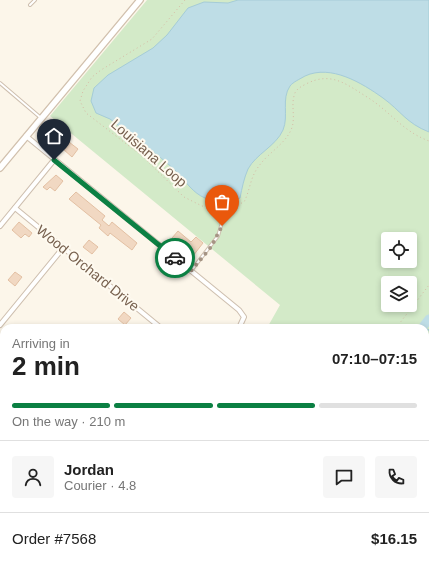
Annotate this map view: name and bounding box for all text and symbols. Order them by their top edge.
street label: Louisiana Loop [108,116,190,190]
pin [37,119,71,160]
icon: home [43,125,65,147]
pin [205,185,239,226]
icon: bag [211,191,233,213]
street label: Wood Orchard Drive [33,222,143,314]
map controls [381,232,417,312]
button: locate [381,232,417,268]
courier [155,238,195,278]
icon: car [164,247,186,269]
button: layers [381,276,417,312]
text: Arriving in [12,336,70,351]
text: 07:10–07:15 [332,350,417,367]
text: 2 min [12,351,80,381]
text: On the way · 210 m [12,414,125,429]
button: person [12,456,54,498]
button: chat [323,456,365,498]
button: phone [375,456,417,498]
text: Jordan [64,461,114,478]
text: Courier · 4.8 [64,478,136,493]
text: Order #7568 [12,530,96,547]
text: $16.15 [371,530,417,547]

